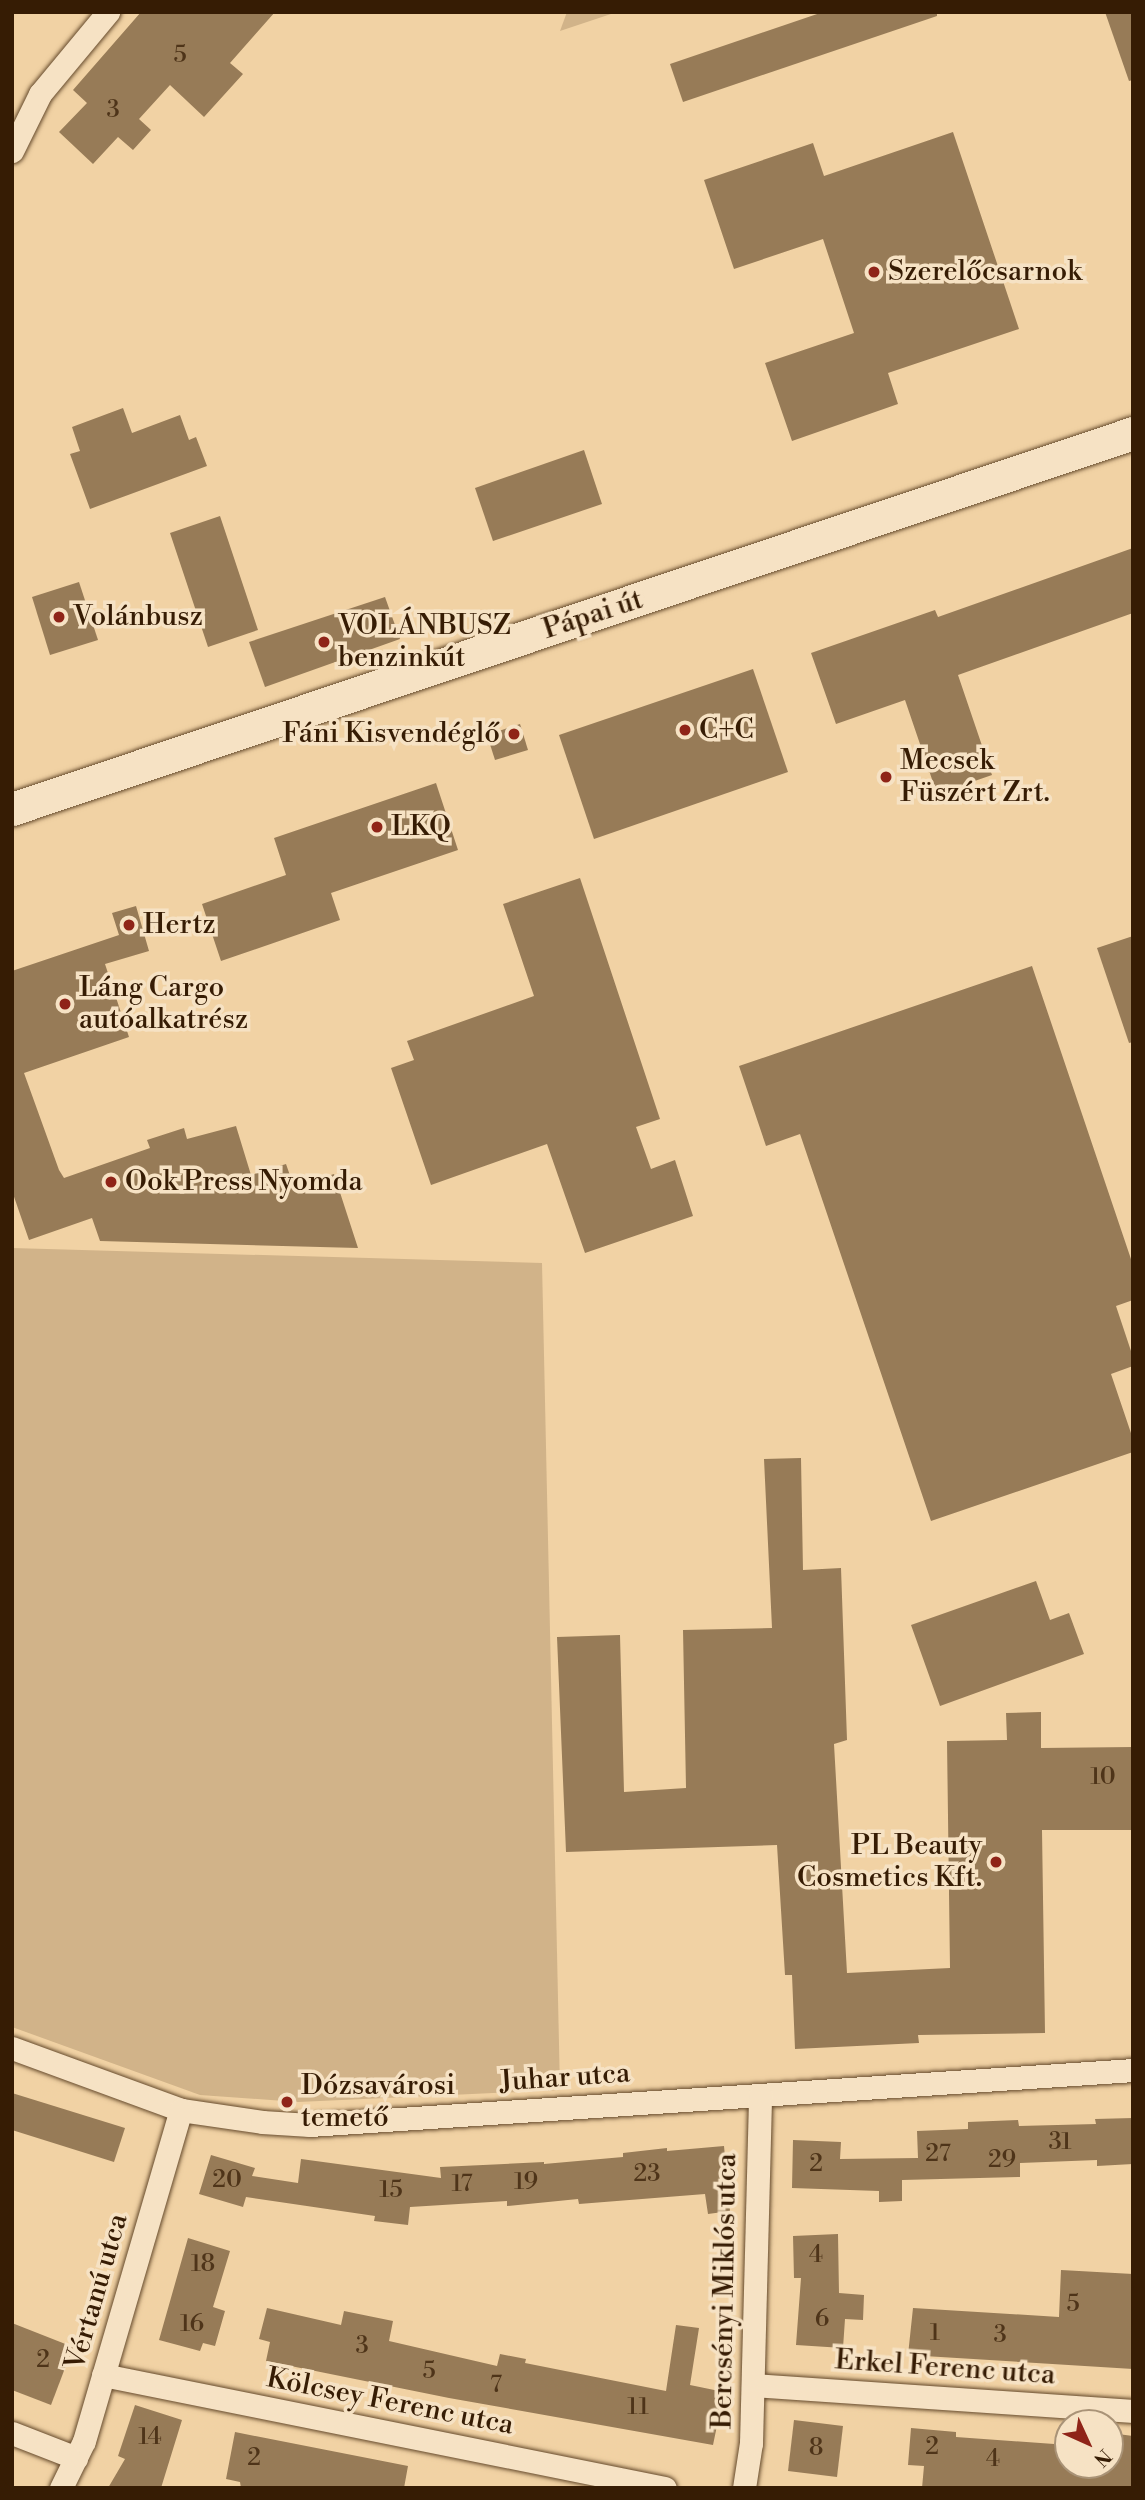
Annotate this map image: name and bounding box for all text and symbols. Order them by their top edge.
house number: 5 [173,42,187,70]
house number: 3 [106,97,120,125]
place label: Szerelőcsarnok [888,255,1082,289]
marker: Szerelőcsarnok [866,264,882,280]
street label: Pápai út [539,583,647,647]
place label: Volánbusz [73,600,203,634]
marker: Volánbusz [51,609,67,625]
place label: VOLÁNBUSZ benzinkút [338,609,511,675]
marker: VOLÁNBUSZ benzinkút [316,634,332,650]
place label: C+C [699,713,754,747]
place label: Fáni Kisvendéglő [282,717,500,751]
marker: C+C [677,722,693,738]
marker: Fáni Kisvendéglő [506,726,522,742]
place label: Mecsek Füszért Zrt. [900,744,1050,810]
marker: Mecsek Füszért Zrt. [878,769,894,785]
place label: LKQ [391,810,451,844]
marker: LKQ [369,819,385,835]
place label: Hertz [143,908,216,942]
marker: Hertz [121,917,137,933]
place label: Láng Cargo autóalkatrész [79,971,248,1037]
marker: Láng Cargo autóalkatrész [57,996,73,1012]
place label: Ook Press Nyomda [125,1165,363,1199]
marker: Ook Press Nyomda [103,1174,119,1190]
house number: 10 [1090,1764,1116,1792]
place label: PL Beauty Cosmetics Kft. [797,1829,982,1895]
marker: PL Beauty Cosmetics Kft. [988,1854,1004,1870]
street label: Juhar utca [499,2057,631,2099]
place label: Dózsavárosi temető [301,2069,455,2135]
marker: Dózsavárosi temető [279,2094,295,2110]
house number: 31 [1048,2129,1072,2157]
house number: 27 [925,2141,951,2169]
house number: 29 [988,2147,1016,2175]
house number: 2 [809,2151,823,2179]
street label: Bercsényi Miklós utca [706,2153,744,2429]
house number: 23 [634,2161,660,2189]
house number: 20 [212,2167,242,2195]
house number: 19 [514,2169,538,2197]
house number: 17 [451,2171,473,2199]
house number: 15 [379,2177,403,2205]
street label: Vértanú utca [59,2210,135,2374]
house number: 4 [809,2242,823,2270]
house number: 18 [191,2251,215,2279]
house number: 5 [1066,2291,1080,2319]
house number: 6 [815,2306,829,2334]
house number: 16 [180,2311,204,2339]
house number: 1 [930,2320,940,2348]
house number: 3 [993,2322,1007,2350]
house number: 3 [355,2333,369,2361]
street label: Erkel Ferenc utca [834,2344,1056,2392]
house number: 2 [36,2347,50,2375]
house number: 5 [422,2358,436,2386]
street label: Kölcsey Ferenc utca [264,2362,516,2442]
house number: 7 [490,2372,502,2400]
house number: 11 [627,2394,649,2422]
north arrow [1054,2409,1124,2479]
house number: 14 [138,2424,162,2452]
house number: 2 [925,2434,939,2462]
house number: 8 [809,2435,823,2463]
text: N [1089,2444,1116,2471]
house number: 2 [247,2445,261,2473]
house number: 4 [986,2446,1000,2474]

